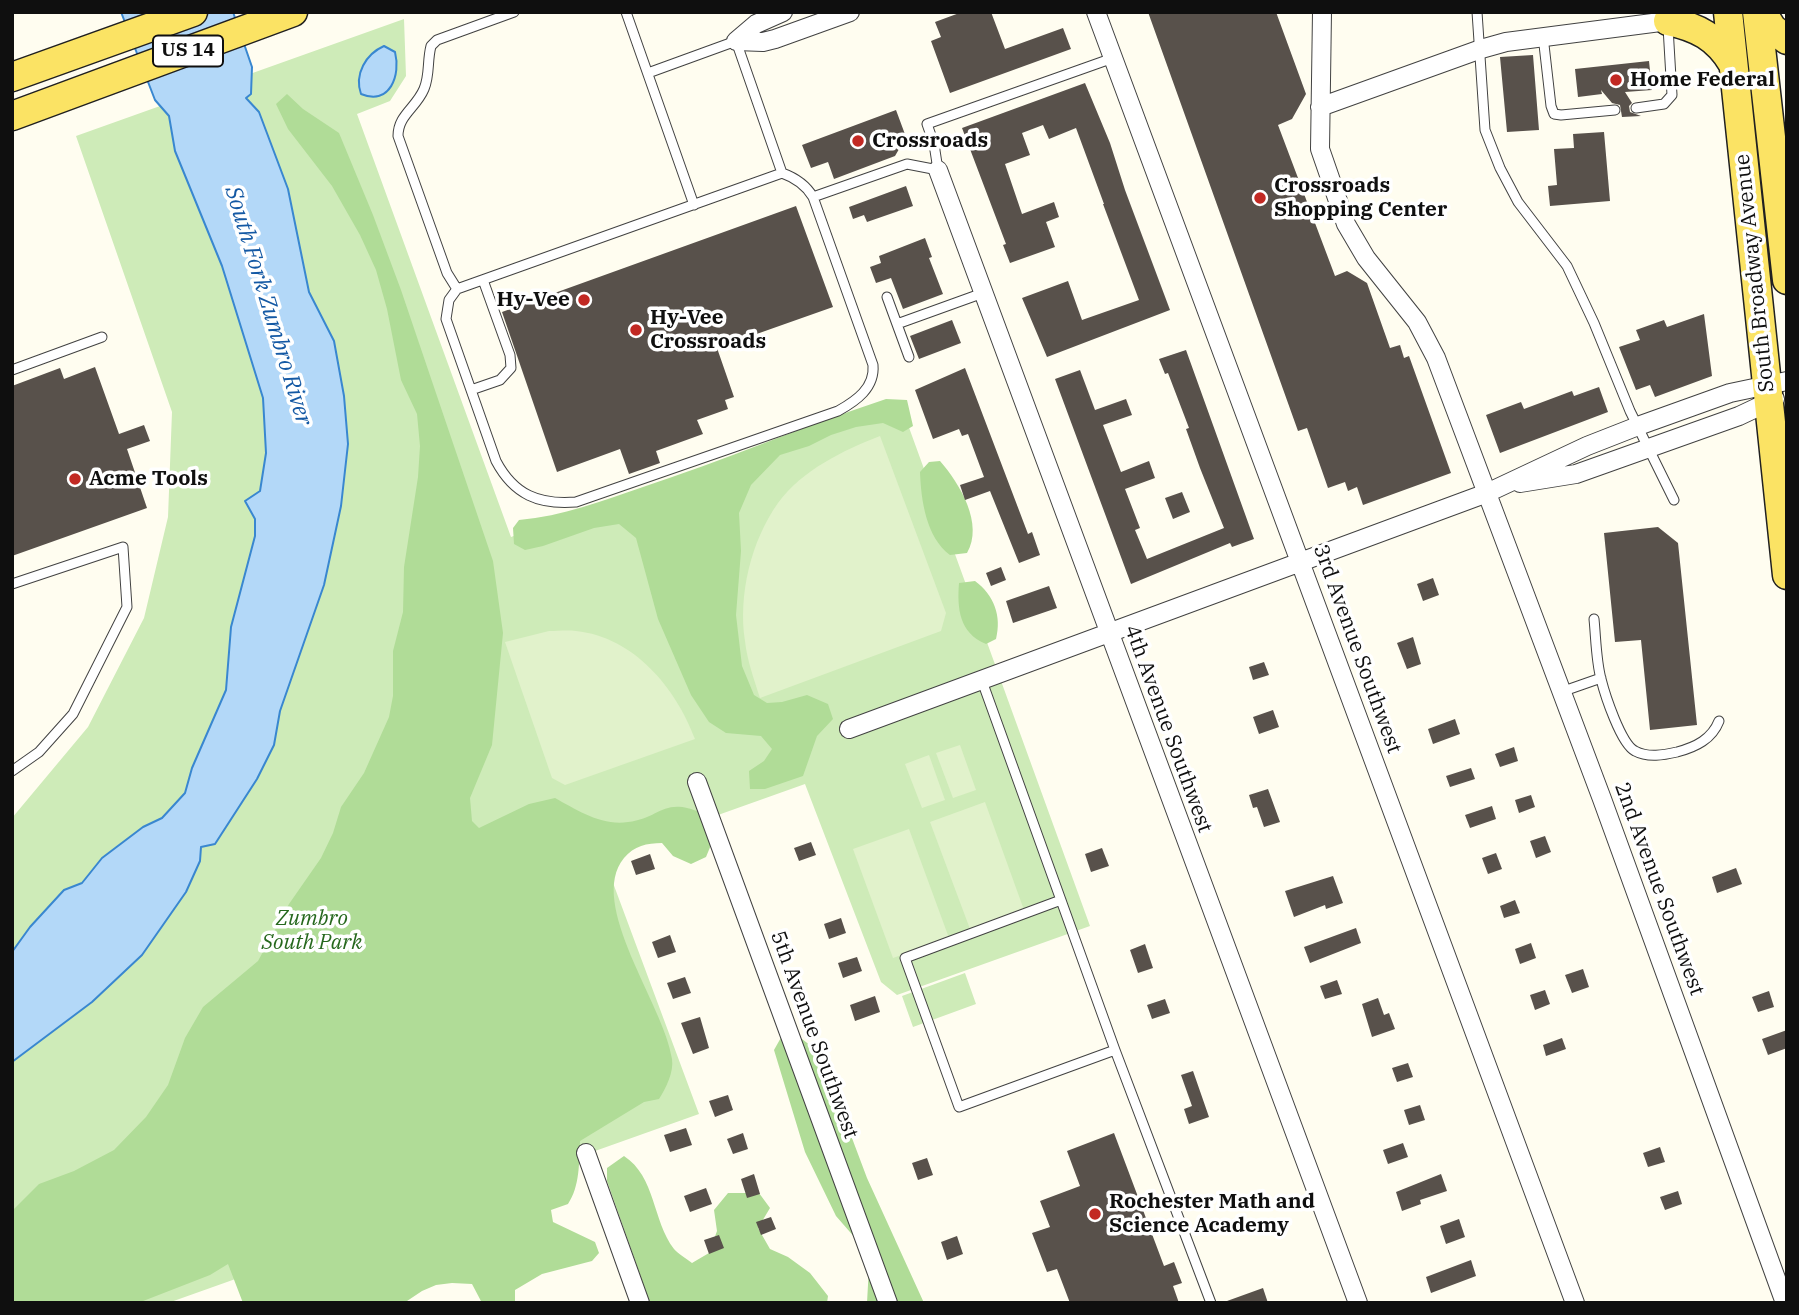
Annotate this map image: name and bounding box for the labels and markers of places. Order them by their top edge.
place label: Home Federal [1630,67,1775,93]
marker: Home Federal [1608,72,1624,88]
place label: Crossroads [872,128,988,154]
marker: Crossroads [850,133,866,149]
place label: Crossroads Shopping Center [1274,173,1447,223]
marker: Crossroads Shopping Center [1252,190,1268,206]
place label: Hy-Vee [496,287,570,313]
marker: Hy-Vee [576,292,592,308]
place label: Hy-Vee Crossroads [650,305,766,355]
marker: Hy-Vee Crossroads [628,322,644,338]
place label: Acme Tools [89,466,208,492]
marker: Acme Tools [67,471,83,487]
place label: Rochester Math and Science Academy [1109,1189,1315,1239]
marker: Rochester Math and Science Academy [1087,1206,1103,1222]

